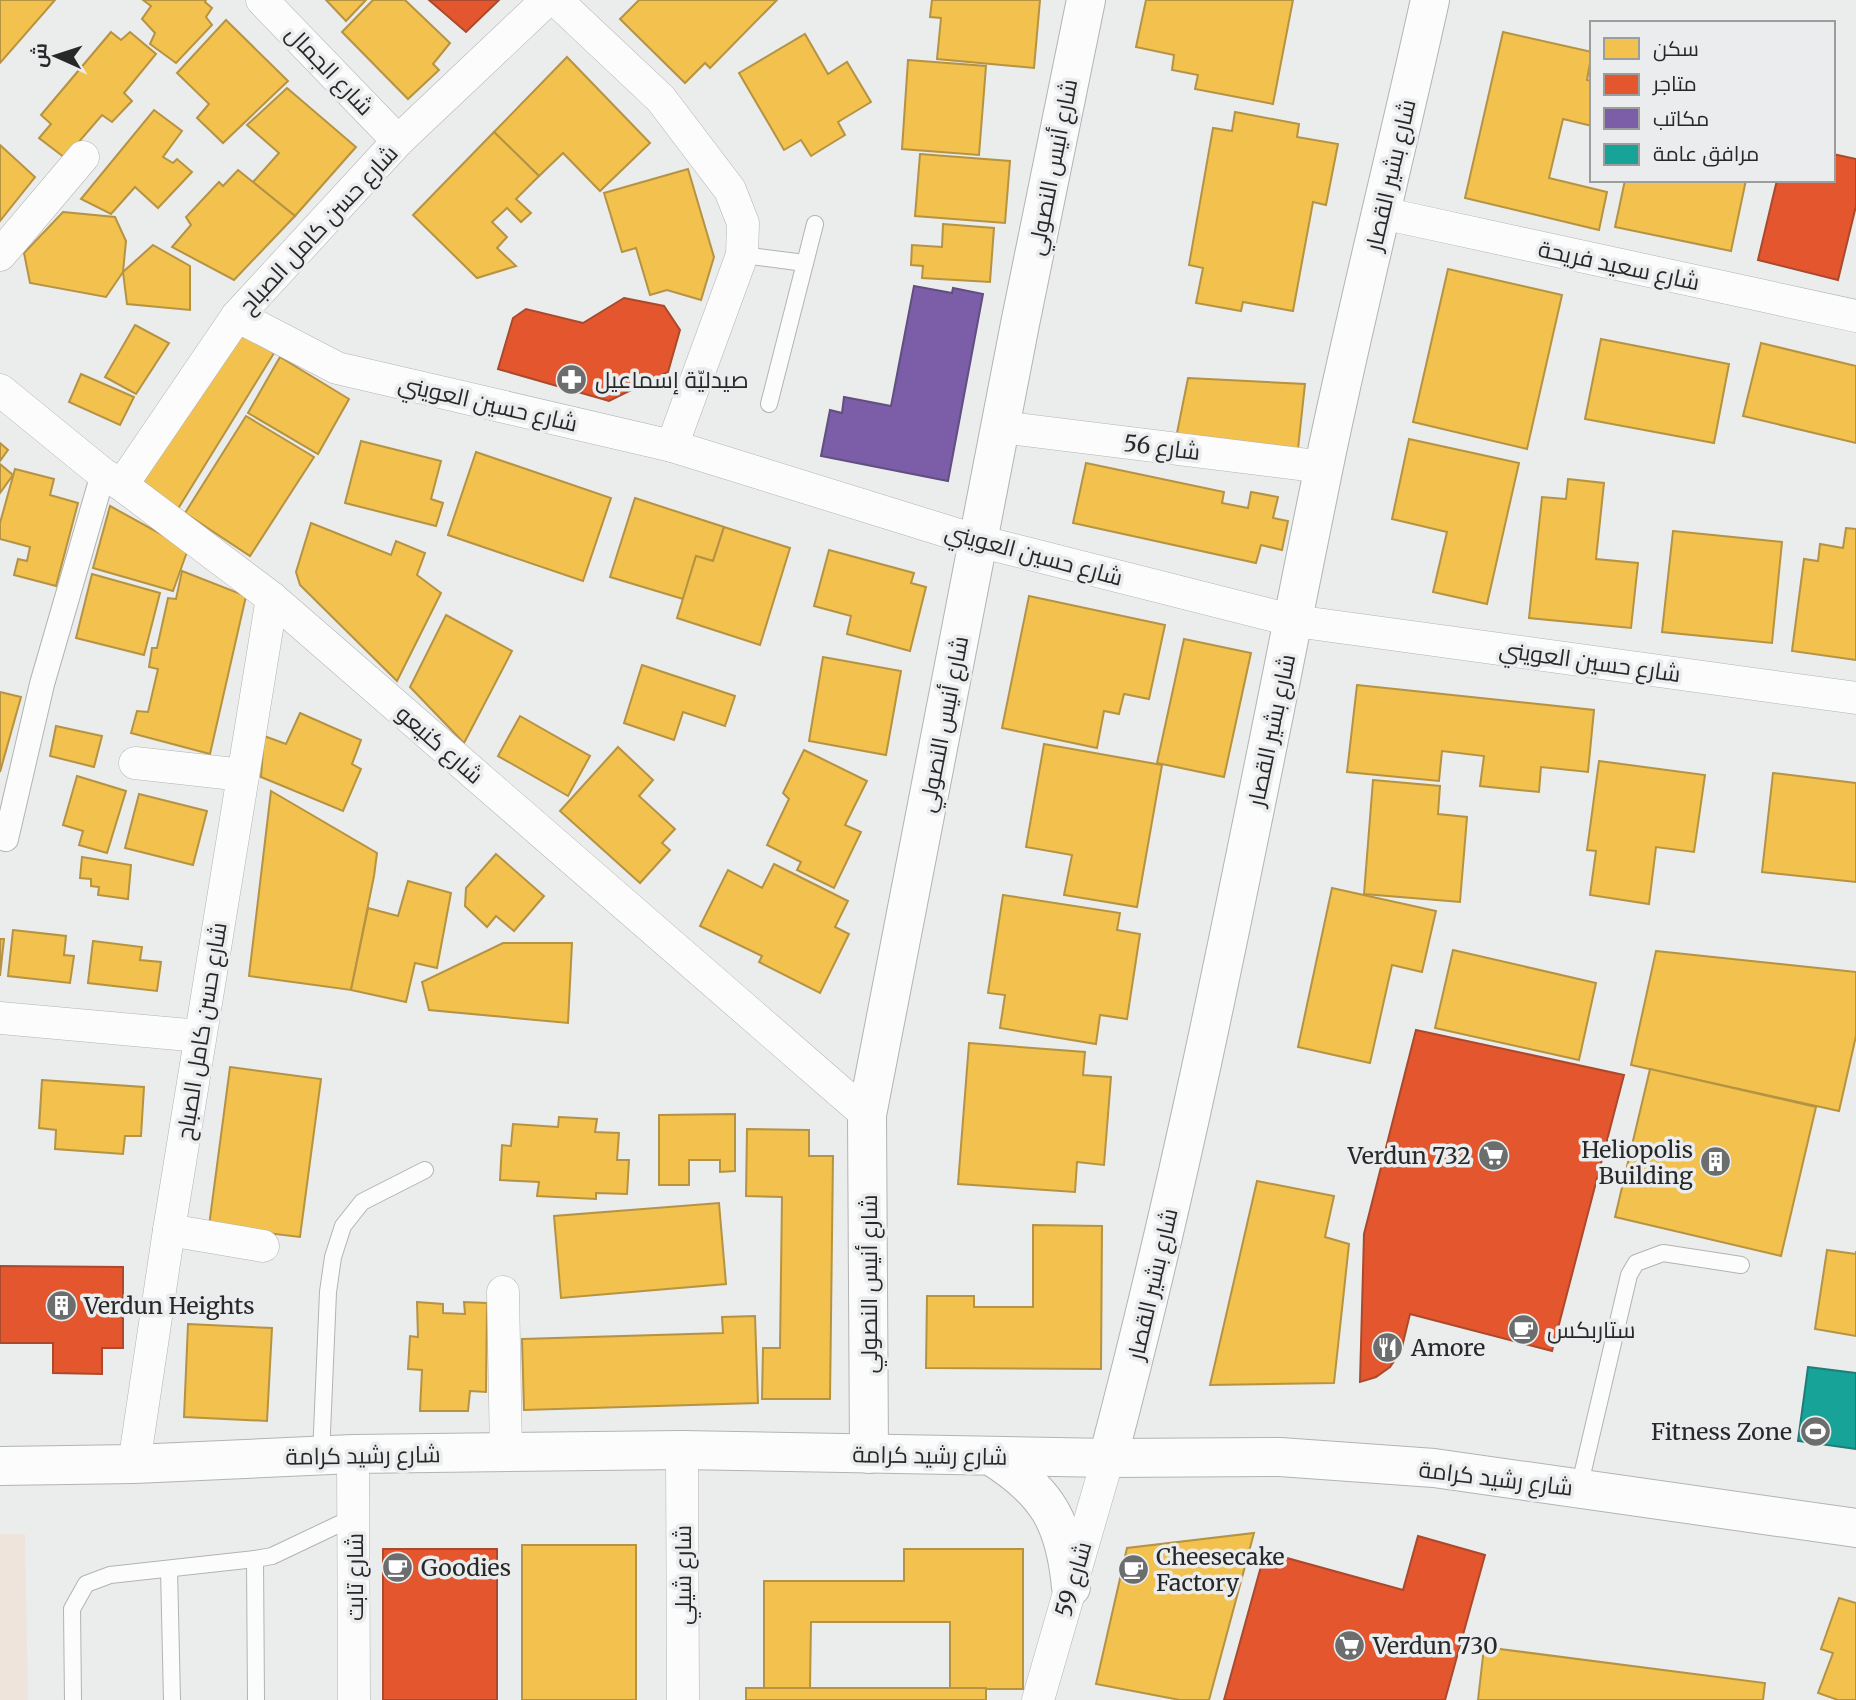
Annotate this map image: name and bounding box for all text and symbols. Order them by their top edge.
street label: شارع الجمال [279,19,380,122]
north arrow [21,21,91,91]
legend [1590,21,1835,182]
text: سكن [1653,35,1699,62]
text: ش [26,42,52,68]
text: متاجر [1652,70,1697,97]
street label: شارع أنيس النصولي [1021,76,1087,258]
street label: شارع بشير القصار [1358,96,1423,256]
text: مكاتب [1653,105,1709,132]
street label: شارع حسن كامل الصباح [232,139,405,321]
text: مرافق عامة [1653,140,1759,167]
street label: شارع سعيد فريحة [1535,234,1702,298]
pharmacy icon: صيدليّة إسماعيل [555,362,589,396]
place label: صيدليّة إسماعيل [595,365,749,395]
street label: شارع حسين العويني [395,368,580,442]
street label: شارع 56 [1122,428,1202,468]
street label: شارع حسين العويني [941,516,1126,596]
street label: شارع أنيس النصولي [912,633,978,815]
street label: شارع حسين العويني [1497,634,1683,692]
street label: شارع بشير القصار [1240,651,1303,811]
street label: شارع كنيعو [389,698,489,791]
street label: شارع حسن كامل الصباح [169,920,235,1142]
place label: Heliopolis Building [1581,1135,1693,1190]
supermarket icon: Verdun 732 [1477,1138,1511,1172]
place label: Verdun 732 [1347,1141,1471,1170]
building icon: Heliopolis Building [1699,1145,1733,1179]
street label: شارع أنيس النصولي [854,1195,887,1373]
street label: شارع بشير القصار [1120,1205,1185,1365]
building icon: Verdun Heights [44,1288,78,1322]
place label: Verdun Heights [83,1291,255,1320]
cafe icon: ستاربكس [1507,1312,1541,1346]
place label: ستاربكس [1547,1315,1636,1344]
restaurant icon: Amore [1371,1330,1405,1364]
place label: Amore [1410,1333,1485,1362]
sports icon: Fitness Zone [1798,1414,1832,1448]
place label: Fitness Zone [1651,1417,1792,1446]
street label: شارع رشيد كرامة [285,1439,441,1473]
street label: شارع رشيد كرامة [852,1439,1008,1473]
street label: شارع رشيد كرامة [1417,1454,1575,1504]
street label: شارع شيلي [668,1525,701,1625]
street label: شارع تابت [340,1533,371,1621]
street label: شارع 59 [1049,1538,1099,1620]
place label: Cheesecake Factory [1156,1542,1284,1597]
cafe icon: Goodies [381,1550,415,1584]
cafe icon: Cheesecake Factory [1116,1552,1150,1586]
place label: Goodies [421,1553,511,1582]
supermarket icon: Verdun 730 [1333,1628,1367,1662]
place label: Verdun 730 [1372,1631,1498,1660]

